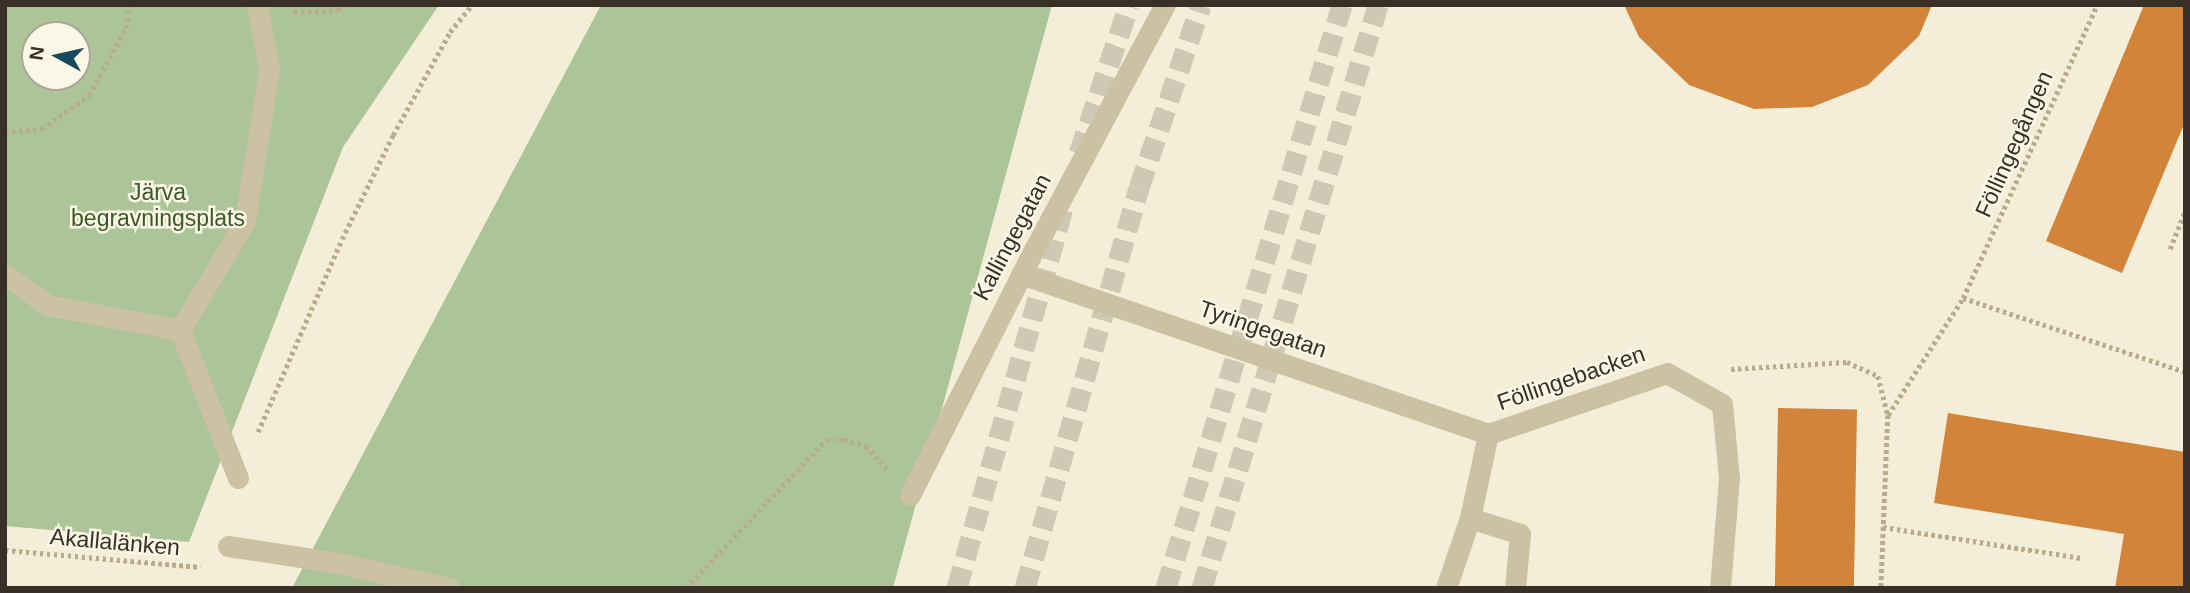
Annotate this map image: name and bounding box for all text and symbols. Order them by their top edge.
north arrow [21,21,91,91]
text: N [25,45,48,62]
street label: Föllingegången [1969,67,2059,221]
street label: Kallingegatan [967,169,1057,305]
park label: Järva begravningsplats [71,178,245,232]
street label: Tyringegatan [1196,294,1330,364]
street label: Föllingebacken [1493,340,1649,416]
street label: Akallalänken [49,523,181,561]

